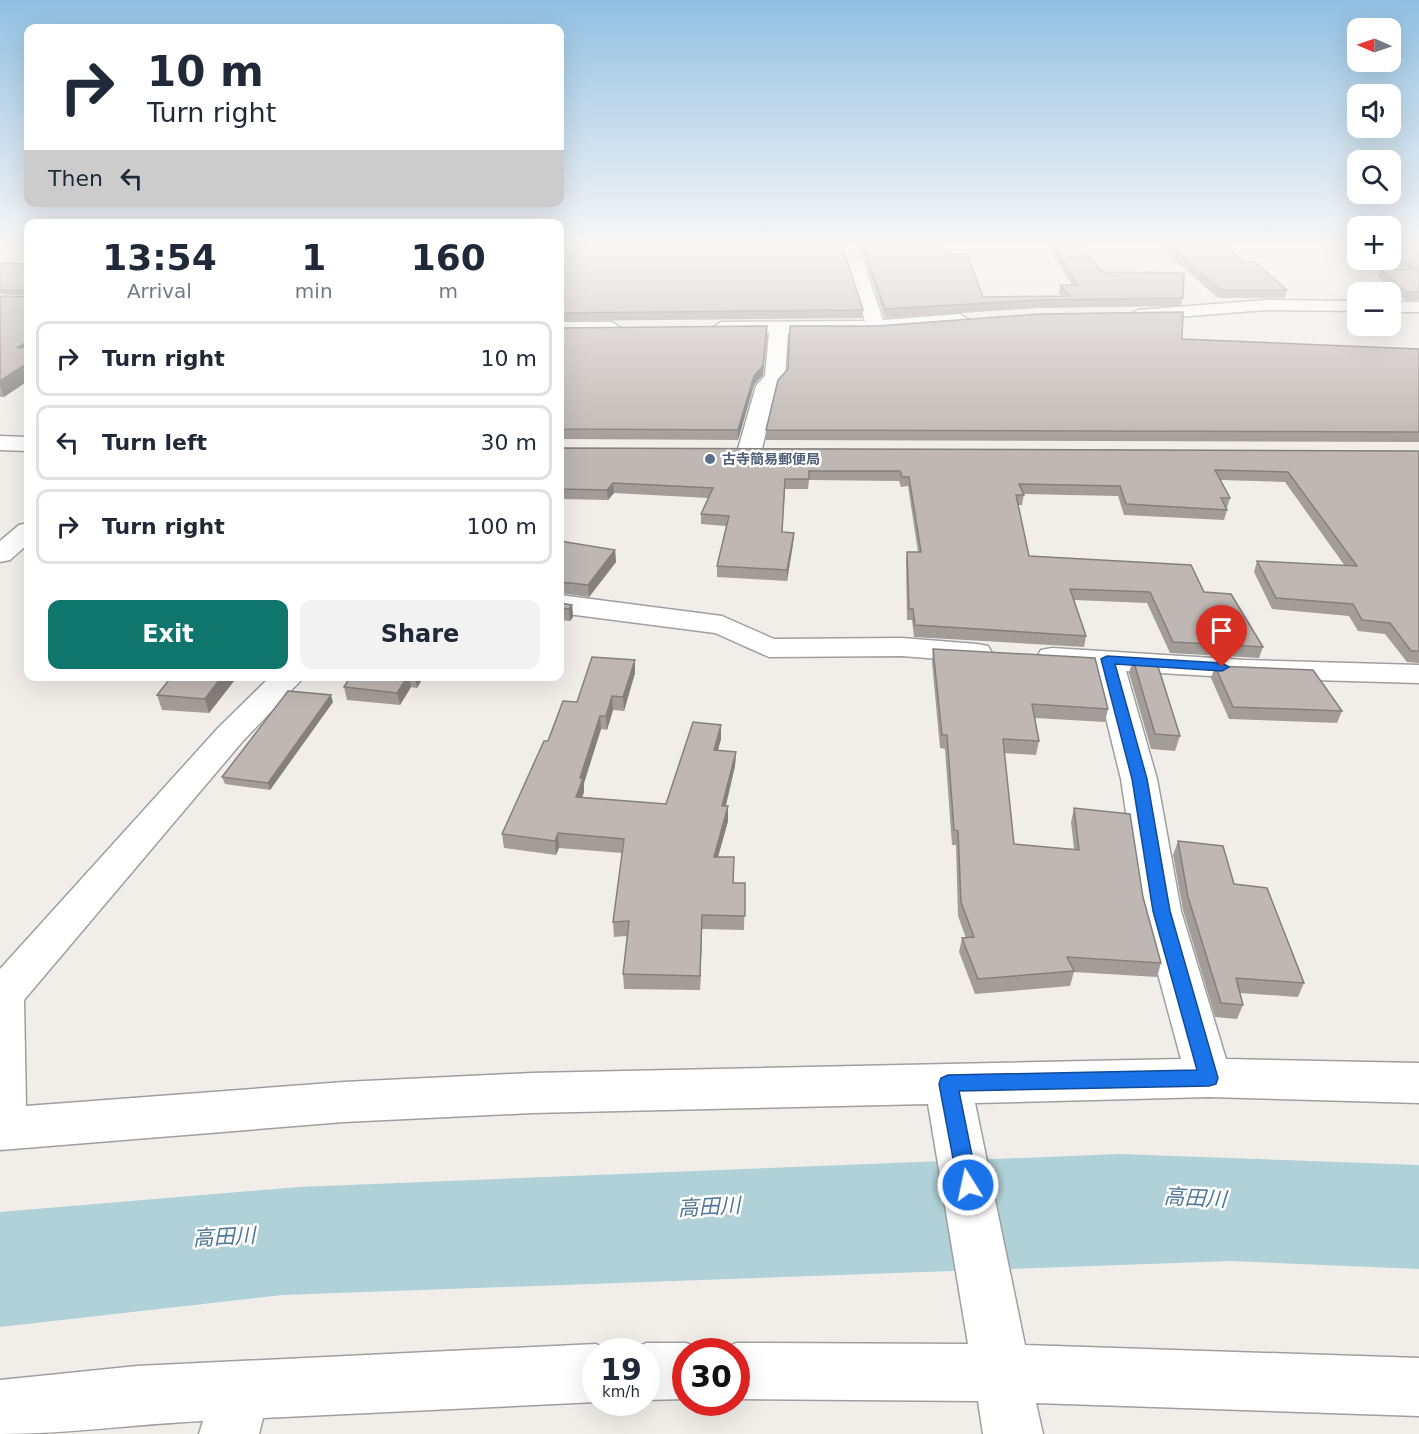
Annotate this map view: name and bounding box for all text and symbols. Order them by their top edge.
north arrow [1347,18,1401,72]
map controls [1347,18,1401,336]
text: 10 m [147,47,264,96]
icon: right [48,48,126,126]
button: sound [1347,84,1401,138]
text: Turn right [147,97,276,128]
button: search [1347,150,1401,204]
icon: left [115,162,148,195]
text: Then [48,166,103,191]
button: + [1347,216,1401,270]
text: 13:54 [102,237,217,278]
text: 1 [301,237,326,278]
text: 160 [411,237,486,278]
text: Arrival [127,279,192,303]
text: min [295,279,333,303]
text: m [439,279,458,303]
button: − [1347,282,1401,336]
icon: right [51,342,84,375]
text: Turn right [102,346,225,371]
text: 10 m [481,346,537,371]
icon: left [51,426,84,459]
text: Turn left [102,430,207,455]
text: 30 m [481,430,537,455]
place label: 古寺簡易郵便局 [722,451,820,467]
marker: 古寺簡易郵便局 [703,452,717,466]
icon: right [51,510,84,543]
text: Turn right [102,514,225,539]
text: 100 m [467,514,537,539]
button: Exit [48,600,288,669]
button: Share [300,600,540,669]
pin [1196,605,1247,667]
icon: arrive [1205,614,1238,647]
position arrow [936,1153,1000,1217]
water label: 高田川 [1163,1184,1229,1212]
water label: 高田川 [677,1193,743,1221]
water label: 高田川 [192,1223,258,1251]
speed limit sign: 30 [672,1338,750,1416]
text: 19 [600,1352,642,1387]
text: km/h [602,1383,640,1401]

